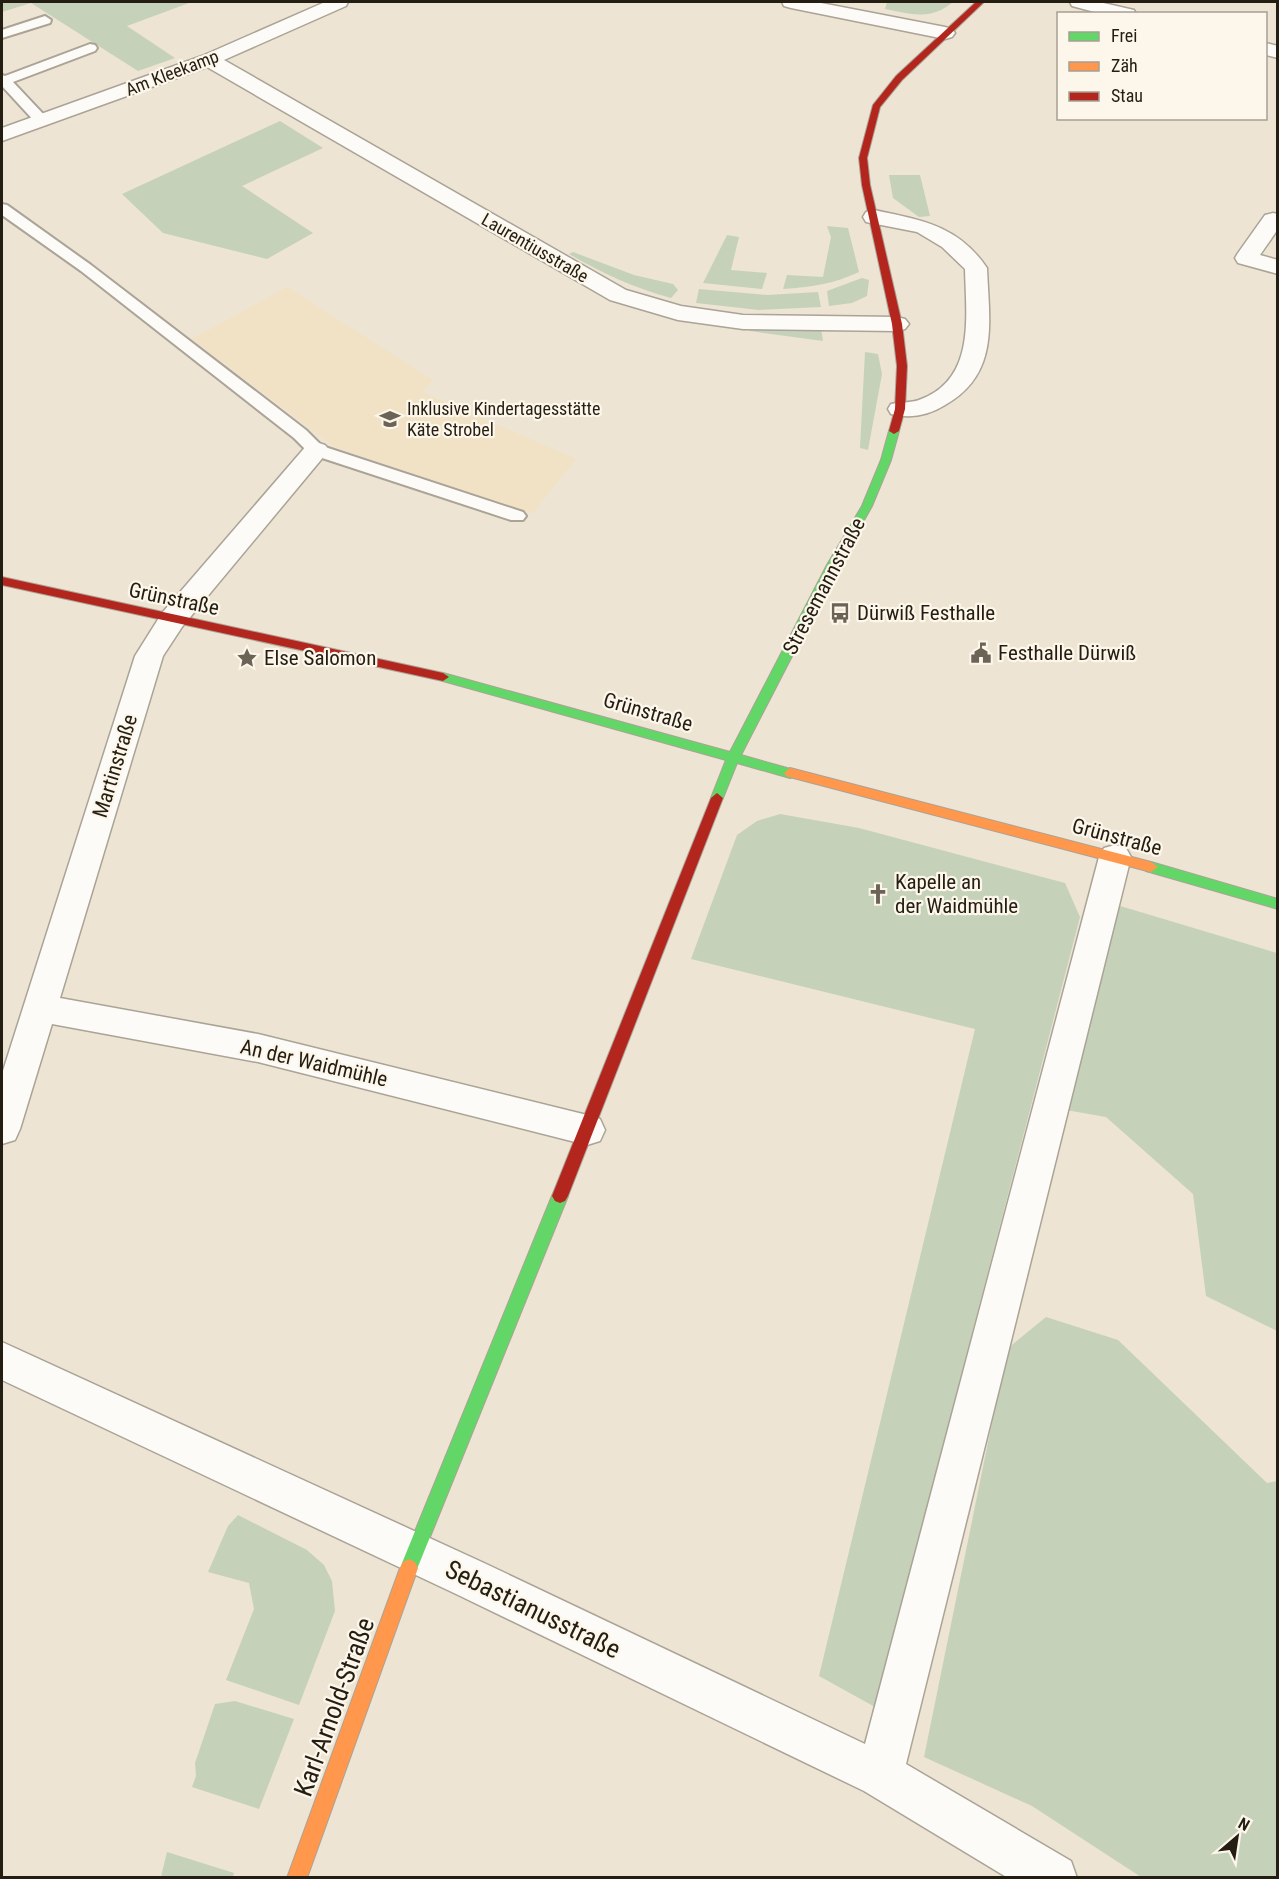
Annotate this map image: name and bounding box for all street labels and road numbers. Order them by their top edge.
street label: Am Kleekamp [122,45,221,100]
street label: Laurentiusstraße [478,209,592,287]
street label: Stresemannstraße [778,513,870,658]
street label: Grünstraße [127,578,222,620]
street label: Grünstraße [601,688,696,736]
street label: Martinstraße [88,711,142,821]
street label: Grünstraße [1070,814,1165,861]
street label: An der Waidmühle [238,1034,390,1092]
street label: Sebastianusstraße [441,1554,625,1664]
street label: Karl-Arnold-Straße [288,1614,380,1800]

